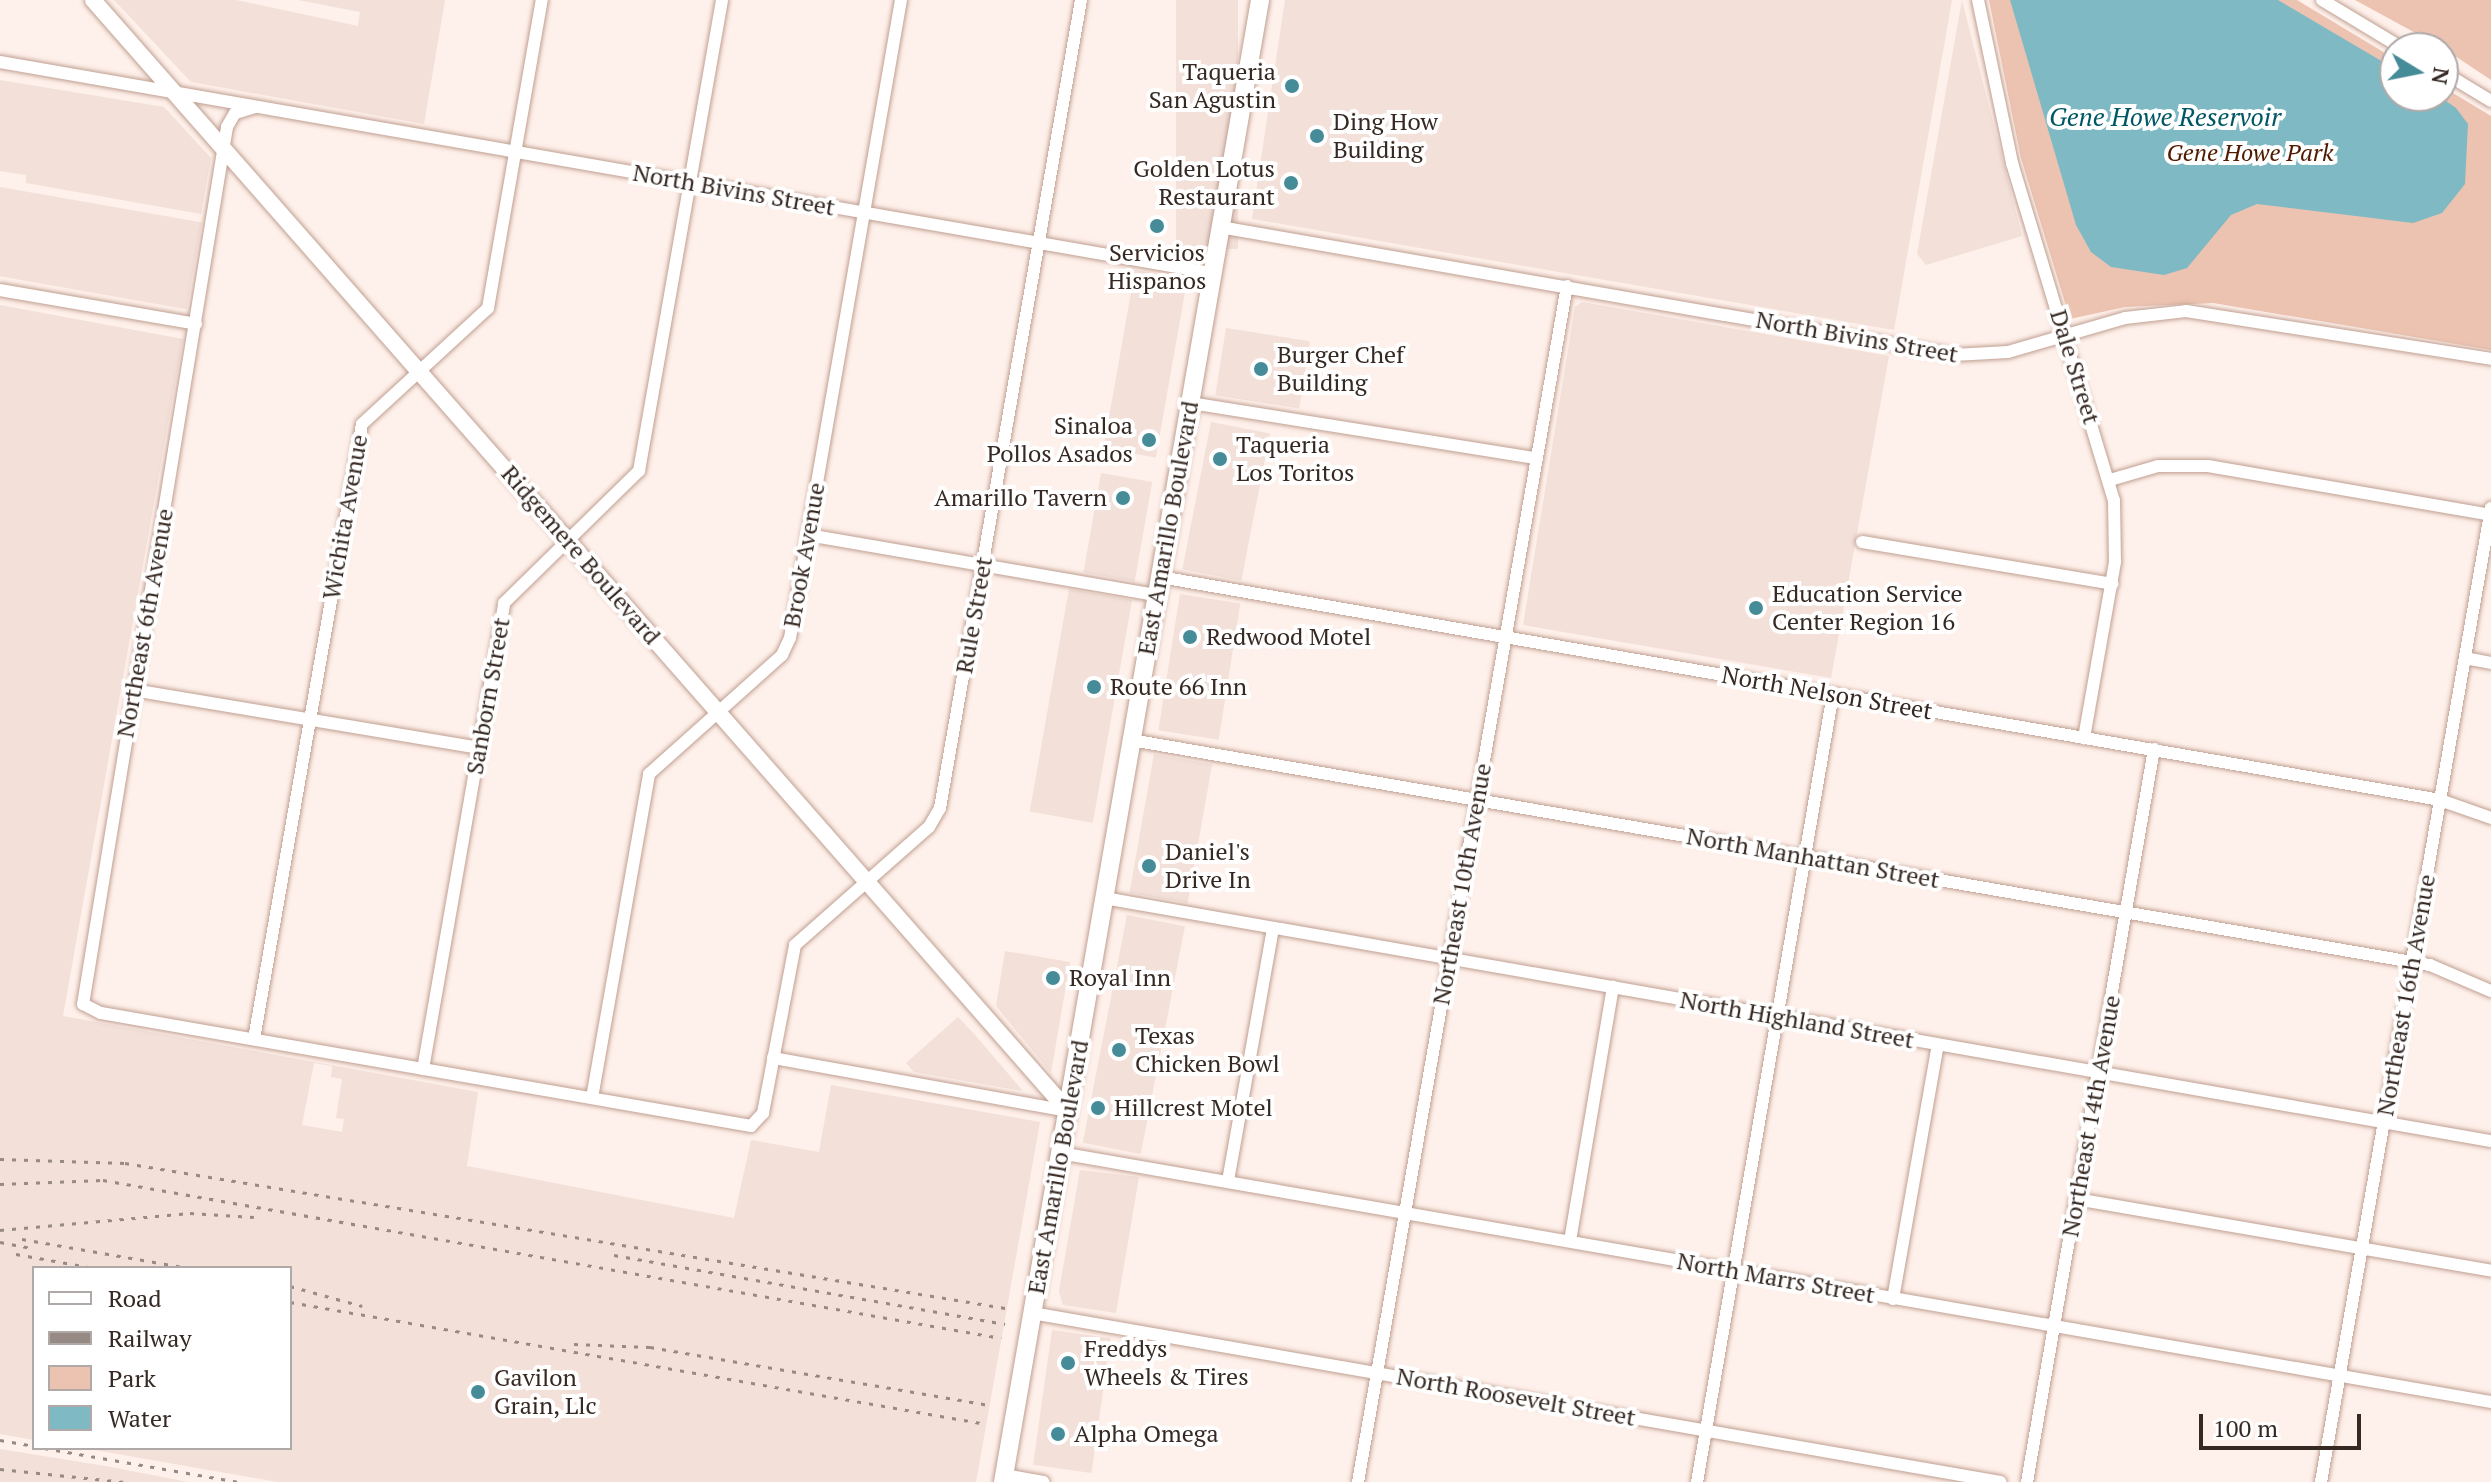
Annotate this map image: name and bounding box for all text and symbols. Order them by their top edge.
north arrow [2379,32,2459,112]
place label: Taqueria San Agustin [1148,58,1276,114]
text: N [2425,65,2457,87]
marker: Taqueria San Agustin [1283,77,1301,95]
water label: Gene Howe Reservoir [2049,101,2281,133]
place label: Ding How Building [1333,108,1438,164]
marker: Ding How Building [1308,127,1326,145]
park label: Gene Howe Park [2166,139,2334,167]
place label: Golden Lotus Restaurant [1133,155,1275,211]
street label: North Bivins Street [631,158,837,222]
marker: Golden Lotus Restaurant [1282,174,1300,192]
marker: Servicios Hispanos [1148,217,1166,235]
place label: Servicios Hispanos [1108,239,1206,295]
street label: North Bivins Street [1754,305,1960,369]
street label: Dale Street [2044,306,2106,428]
place label: Burger Chef Building [1277,341,1404,397]
marker: Burger Chef Building [1252,360,1270,378]
street label: East Amarillo Boulevard [1131,398,1205,658]
place label: Sinaloa Pollos Asados [986,412,1133,468]
marker: Sinaloa Pollos Asados [1140,431,1158,449]
place label: Taqueria Los Toritos [1236,431,1354,487]
street label: Wichita Avenue [316,432,374,602]
marker: Taqueria Los Toritos [1211,450,1229,468]
street label: Ridgemere Boulevard [495,460,667,650]
street label: Brook Avenue [777,480,831,630]
place label: Amarillo Tavern [934,484,1107,512]
marker: Amarillo Tavern [1114,489,1132,507]
street label: Northeast 6th Avenue [111,506,179,740]
street label: Rule Street [950,554,998,676]
place label: Education Service Center Region 16 [1772,580,1963,636]
marker: Education Service Center Region 16 [1747,599,1765,617]
street label: Sanborn Street [460,615,516,777]
place label: Redwood Motel [1206,623,1371,651]
marker: Redwood Motel [1181,628,1199,646]
street label: North Nelson Street [1719,660,1935,726]
place label: Route 66 Inn [1110,673,1247,701]
marker: Route 66 Inn [1085,678,1103,696]
street label: Northeast 10th Avenue [1427,761,1497,1007]
street label: North Manhattan Street [1684,822,1942,894]
place label: Daniel's Drive In [1165,838,1251,894]
marker: Daniel's Drive In [1140,857,1158,875]
street label: Northeast 16th Avenue [2371,872,2441,1118]
place label: Royal Inn [1069,964,1171,992]
marker: Royal Inn [1044,969,1062,987]
street label: North Highland Street [1678,985,1916,1055]
street label: Northeast 14th Avenue [2056,993,2126,1239]
place label: Texas Chicken Bowl [1135,1022,1280,1078]
street label: East Amarillo Boulevard [1021,1037,1095,1297]
marker: Texas Chicken Bowl [1110,1041,1128,1059]
place label: Hillcrest Motel [1114,1094,1273,1122]
marker: Hillcrest Motel [1089,1099,1107,1117]
street label: North Marrs Street [1675,1246,1877,1310]
legend [32,1266,292,1450]
text: Road [108,1282,162,1314]
text: Railway [108,1322,192,1354]
place label: Freddys Wheels & Tires [1084,1335,1249,1391]
marker: Freddys Wheels & Tires [1059,1354,1077,1372]
text: Park [108,1362,156,1394]
street label: North Roosevelt Street [1394,1362,1638,1432]
place label: Gavilon Grain, Llc [494,1364,598,1420]
marker: Gavilon Grain, Llc [469,1383,487,1401]
scale bar [2203,1398,2365,1448]
text: Water [108,1402,171,1434]
text: 100 m [2213,1412,2278,1444]
place label: Alpha Omega [1074,1420,1219,1448]
marker: Alpha Omega [1049,1425,1067,1443]

